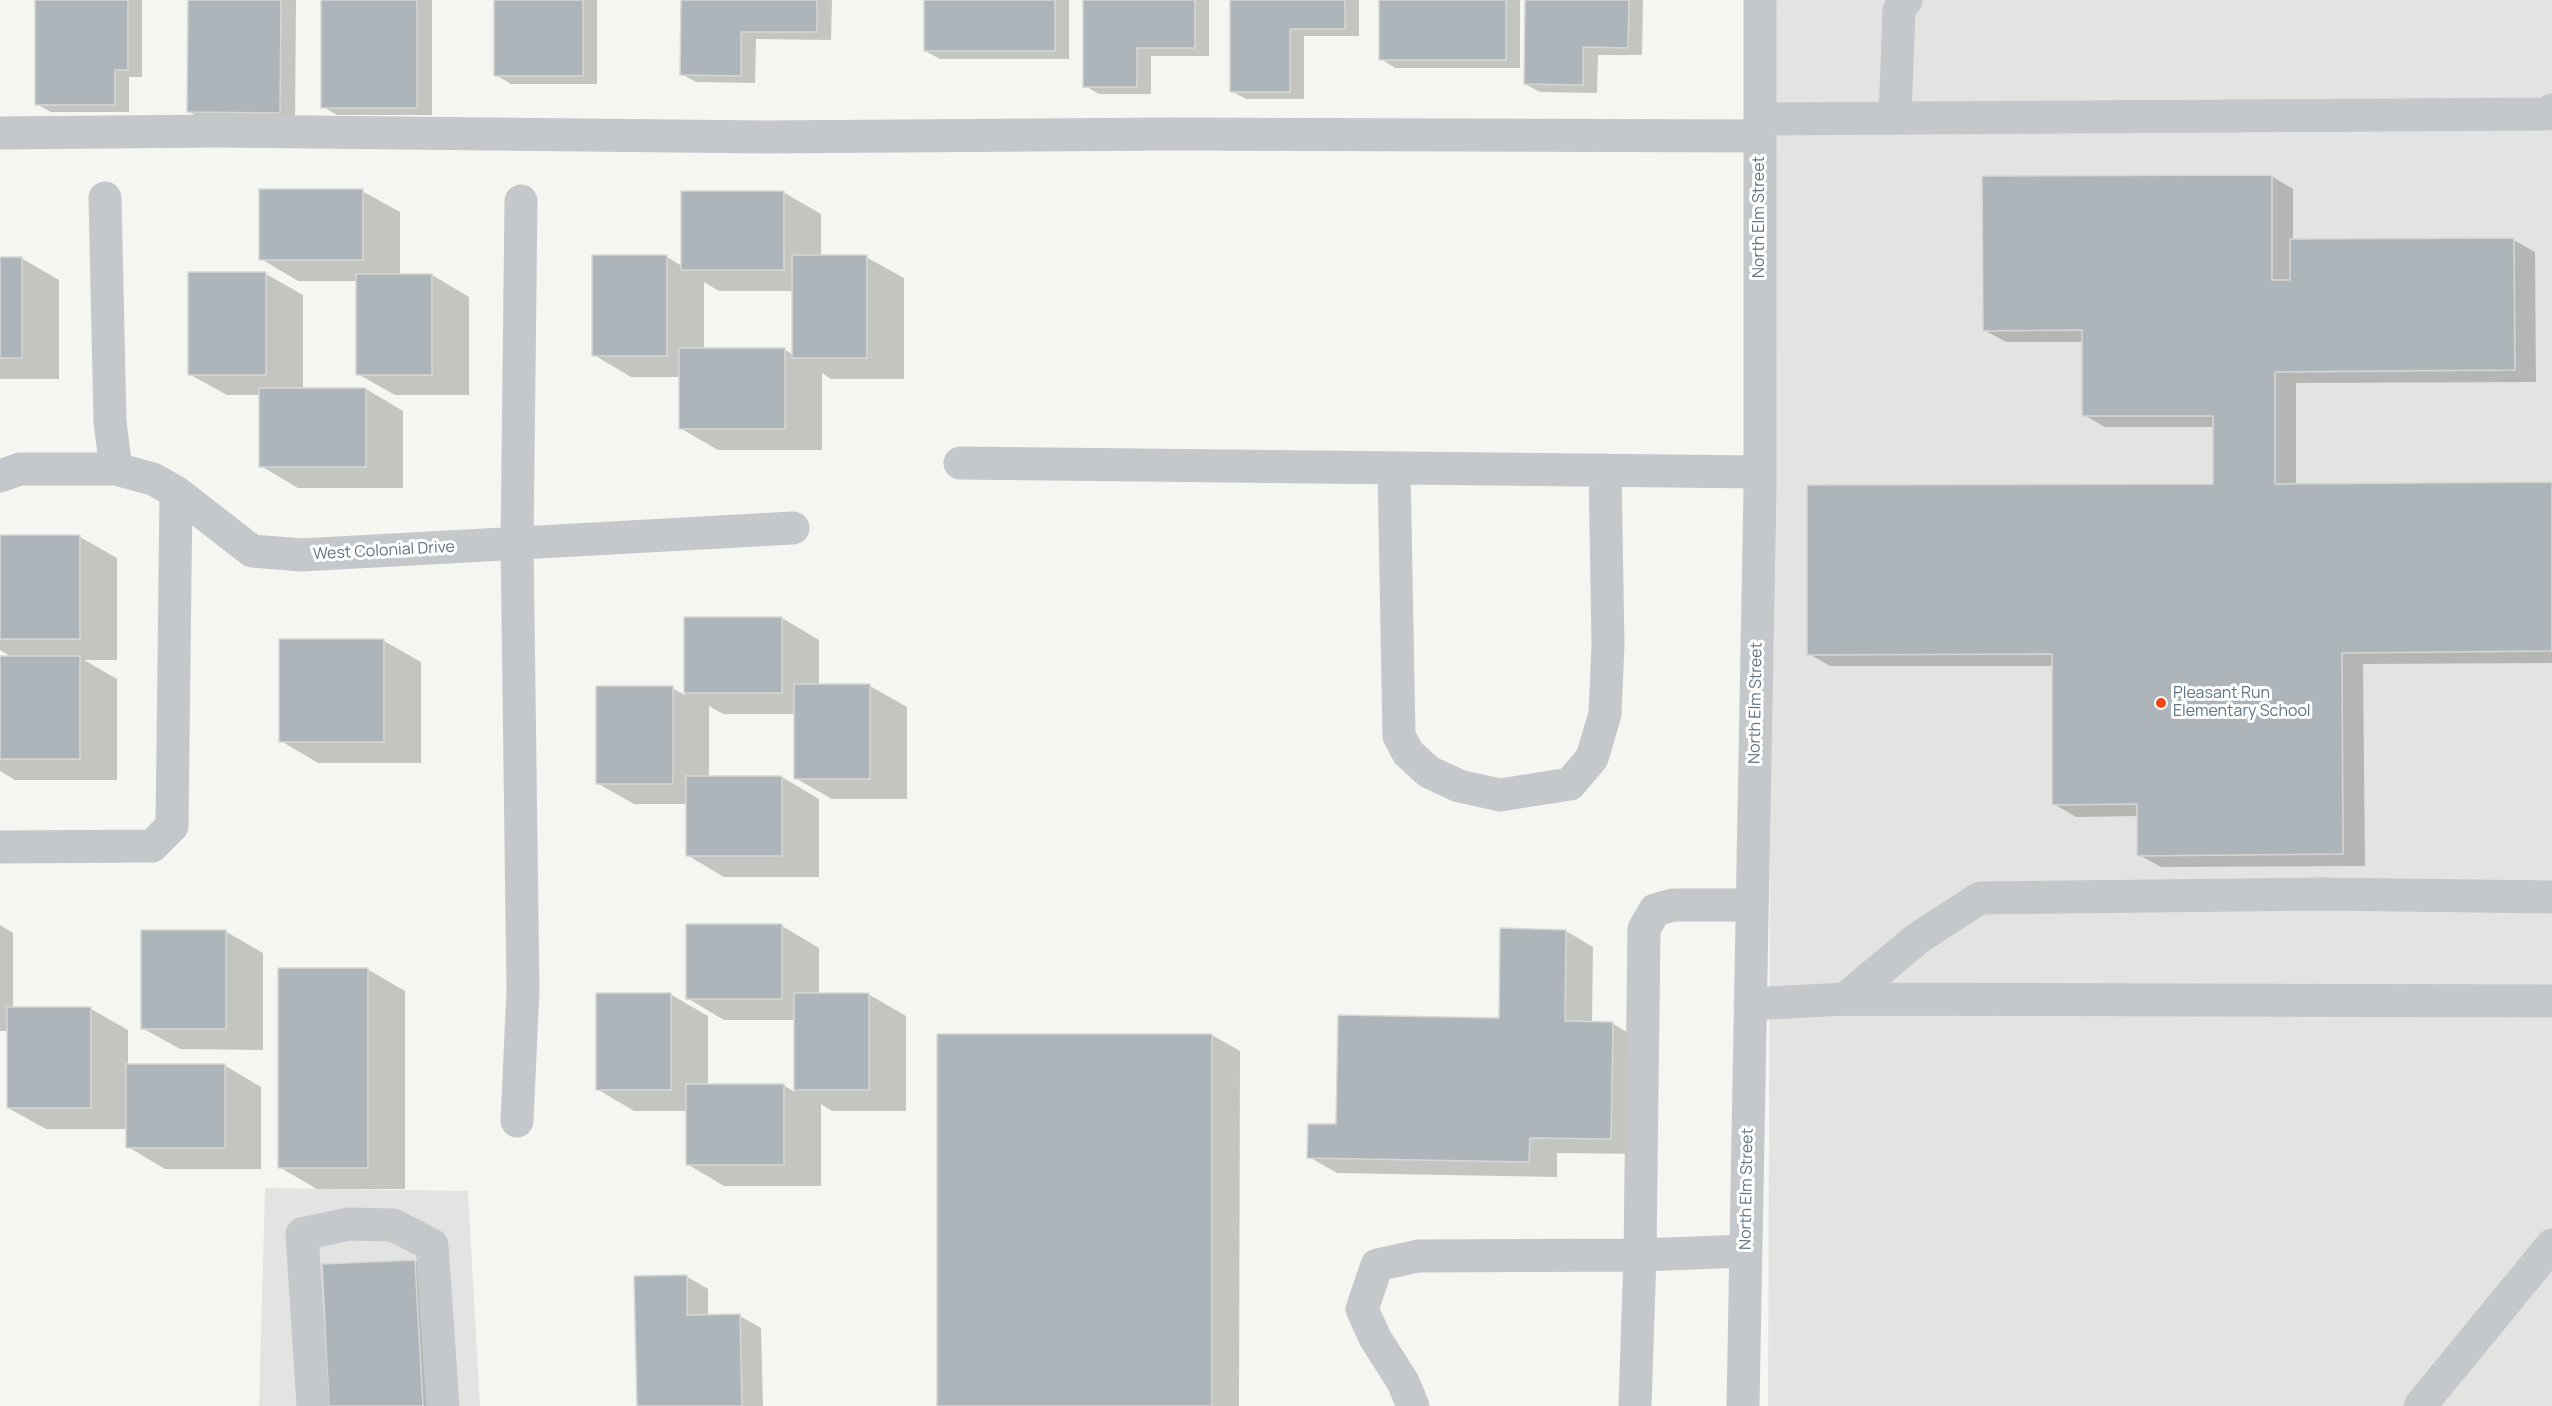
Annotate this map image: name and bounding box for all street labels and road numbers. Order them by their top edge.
street label: North Elm Street [1750,156,1770,278]
street label: West Colonial Drive [313,538,455,564]
street label: North Elm Street [1745,642,1767,764]
street label: North Elm Street [1736,1128,1758,1250]

